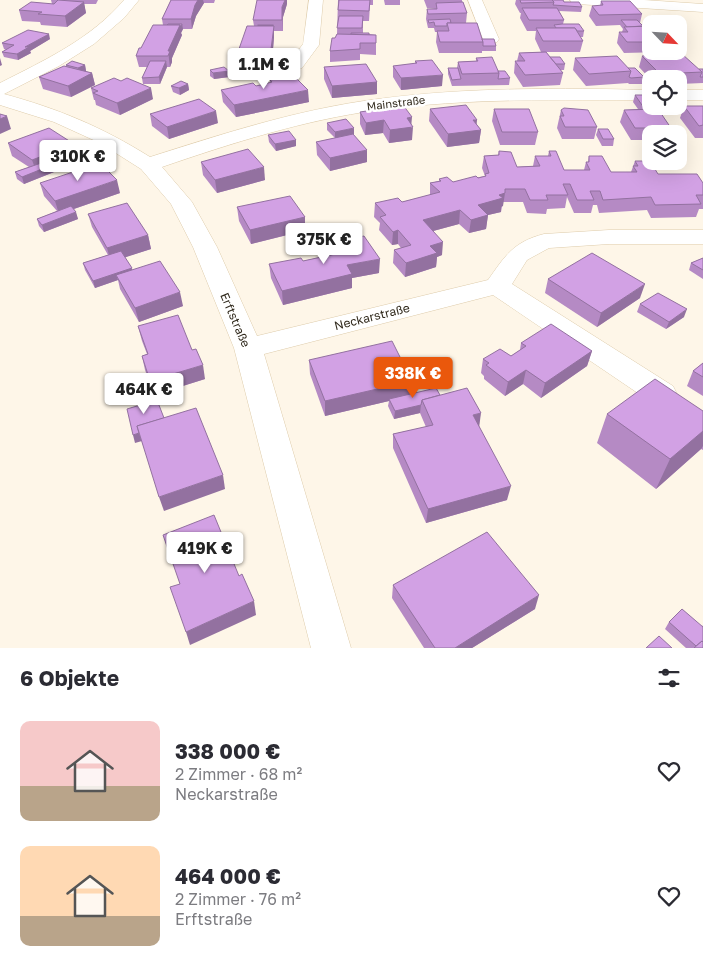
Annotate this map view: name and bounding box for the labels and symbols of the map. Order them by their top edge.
north arrow [642,15,688,60]
pin: 1.1M € [223,48,305,90]
street label: Mainstraße [366,92,426,113]
pin: 310K € [37,140,119,182]
pin: 375K € [283,222,365,265]
street label: Erftstraße [217,290,254,349]
street label: Neckarstraße [333,300,411,333]
pin: 338K € [372,356,454,399]
pin: 464K € [103,372,185,415]
pin: 419K € [164,532,246,574]

